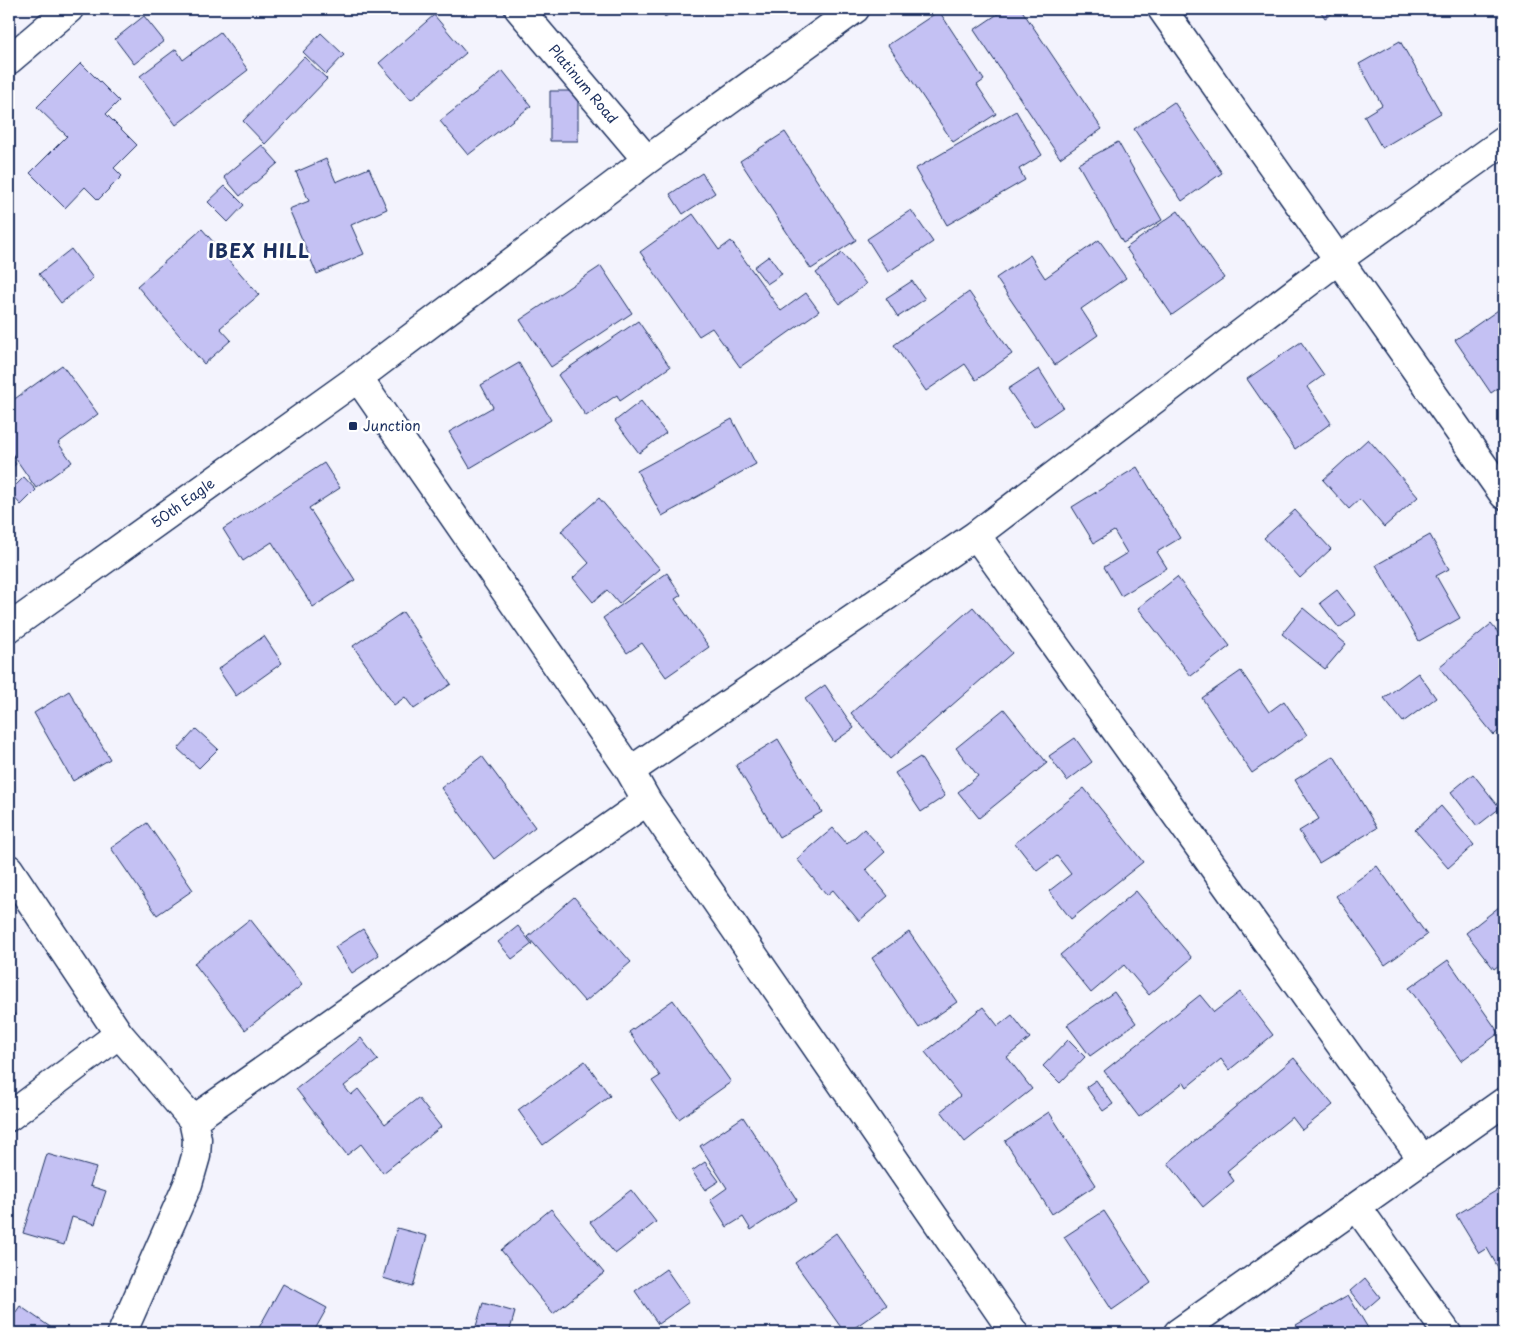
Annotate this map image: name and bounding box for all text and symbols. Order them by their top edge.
street label: Platinum Road [544,39,623,128]
district label: IBEX HILL [208,236,310,264]
place label: Junction [363,415,421,436]
marker: Junction [347,420,359,432]
street label: 50th Eagle [147,472,219,533]

